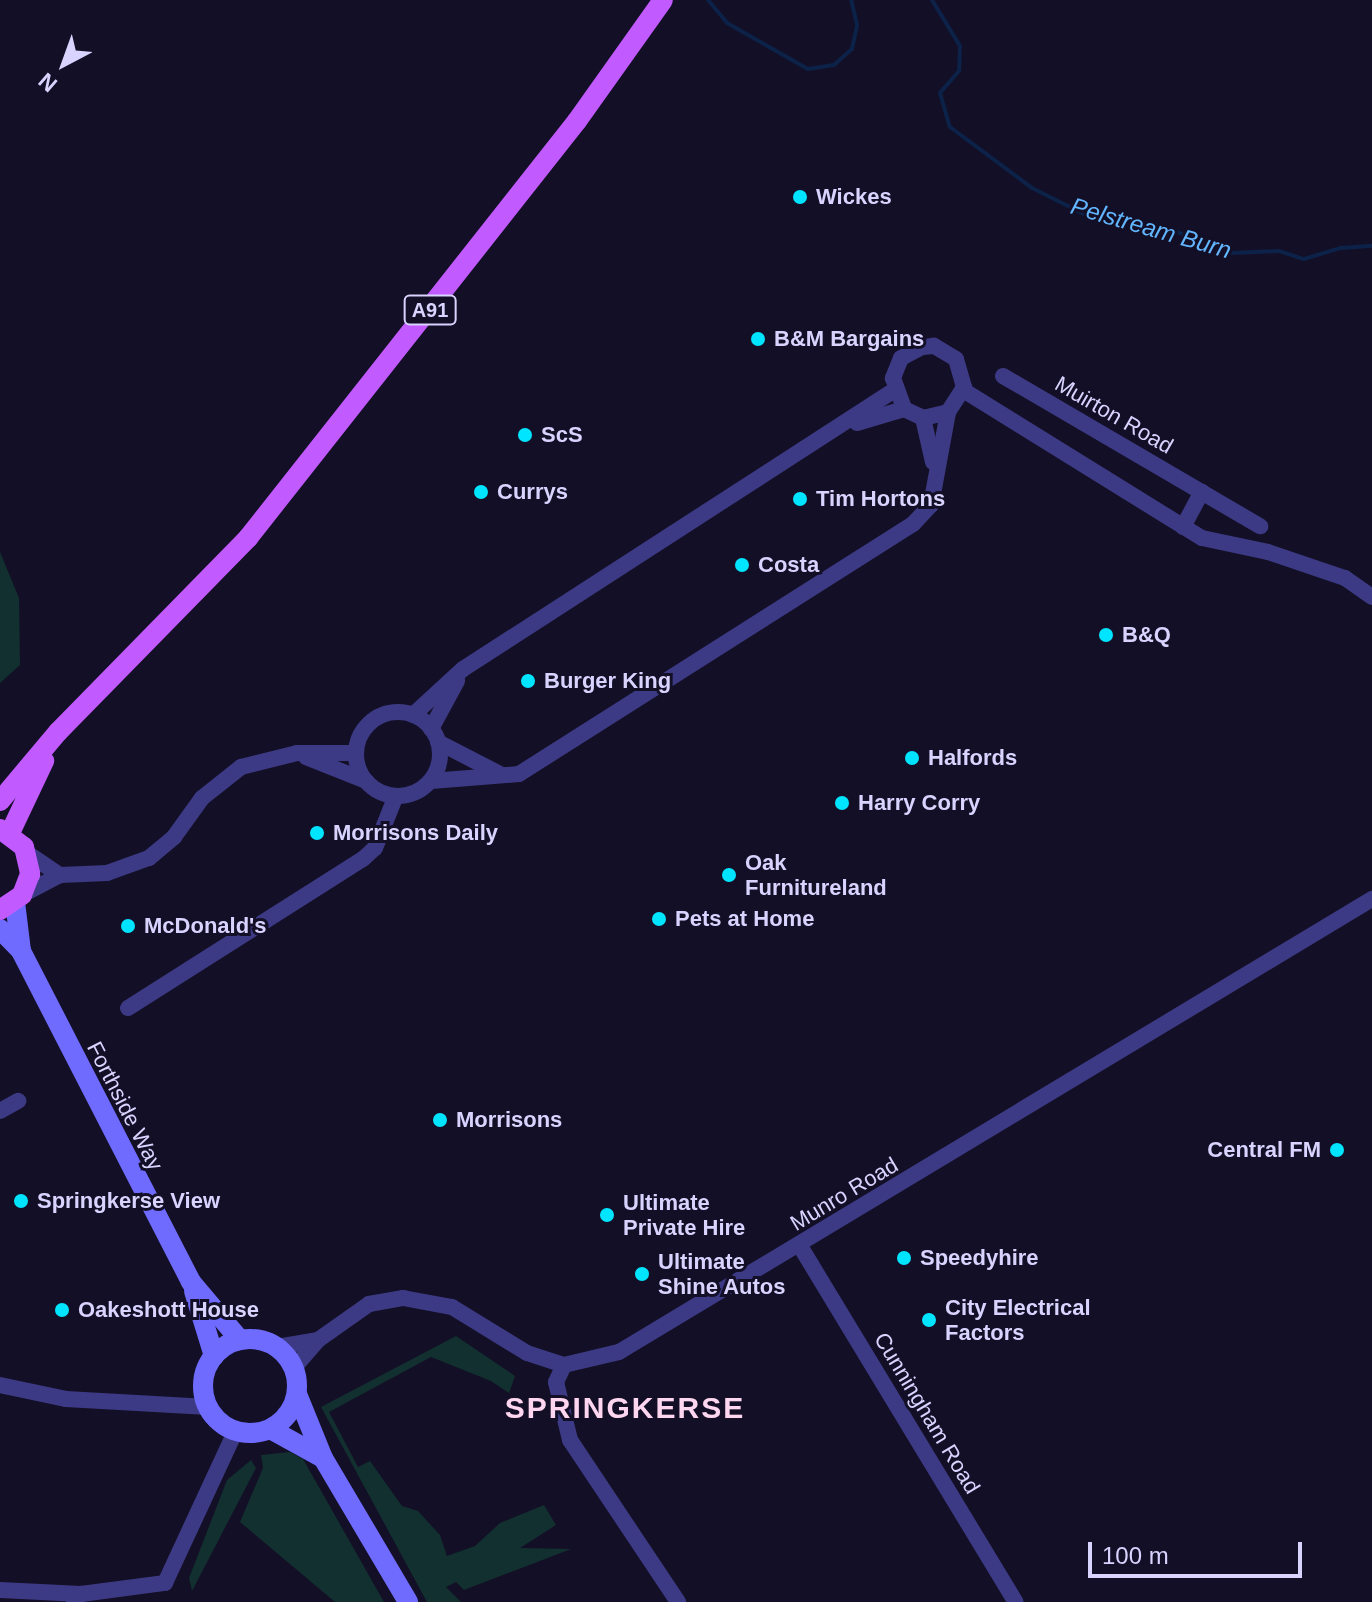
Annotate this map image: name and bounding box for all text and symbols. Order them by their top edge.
north arrow [24,24,104,104]
text: N [34,68,62,97]
place label: Wickes [816,184,892,210]
marker: Wickes [791,188,809,206]
water label: Pelstream Burn [1068,191,1234,265]
road number: A91 [402,294,458,326]
place label: B&M Bargains [774,326,924,352]
marker: B&M Bargains [749,330,767,348]
street label: Muirton Road [1050,371,1178,459]
place label: ScS [541,422,583,448]
marker: ScS [516,426,534,444]
place label: Currys [497,479,568,505]
marker: Currys [472,483,490,501]
place label: Tim Hortons [816,486,945,512]
marker: Tim Hortons [791,490,809,508]
place label: Costa [758,552,819,578]
marker: Costa [733,556,751,574]
place label: B&Q [1122,622,1171,648]
marker: B&Q [1097,626,1115,644]
place label: Burger King [544,668,671,694]
marker: Burger King [519,672,537,690]
place label: Halfords [928,745,1017,771]
marker: Halfords [903,749,921,767]
place label: Harry Corry [858,790,980,816]
marker: Harry Corry [833,794,851,812]
place label: Morrisons Daily [333,820,498,846]
marker: Morrisons Daily [308,824,326,842]
place label: Oak Furnitureland [745,849,887,900]
marker: Oak Furnitureland [720,866,738,884]
place label: Pets at Home [675,906,814,932]
marker: Pets at Home [650,910,668,928]
place label: McDonald's [144,913,267,939]
marker: McDonald's [119,917,137,935]
street label: Forthside Way [81,1037,169,1175]
place label: Morrisons [456,1107,562,1133]
marker: Morrisons [431,1111,449,1129]
place label: Central FM [1207,1137,1321,1163]
marker: Central FM [1328,1141,1346,1159]
street label: Munro Road [785,1152,903,1236]
place label: Springkerse View [37,1188,220,1214]
place label: Ultimate Private Hire [623,1189,745,1240]
marker: Springkerse View [12,1192,30,1210]
marker: Ultimate Private Hire [598,1206,616,1224]
place label: Speedyhire [920,1245,1039,1271]
place label: Ultimate Shine Autos [658,1248,786,1300]
marker: Speedyhire [895,1249,913,1267]
marker: Ultimate Shine Autos [633,1265,651,1283]
place label: City Electrical Factors [945,1294,1091,1346]
place label: Oakeshott House [78,1297,259,1323]
marker: Oakeshott House [53,1301,71,1319]
marker: City Electrical Factors [920,1311,938,1329]
street label: Cunningham Road [868,1328,986,1498]
district label: SPRINGKERSE [505,1390,745,1426]
scale bar [1092,1526,1306,1576]
text: 100 m [1102,1542,1169,1569]

